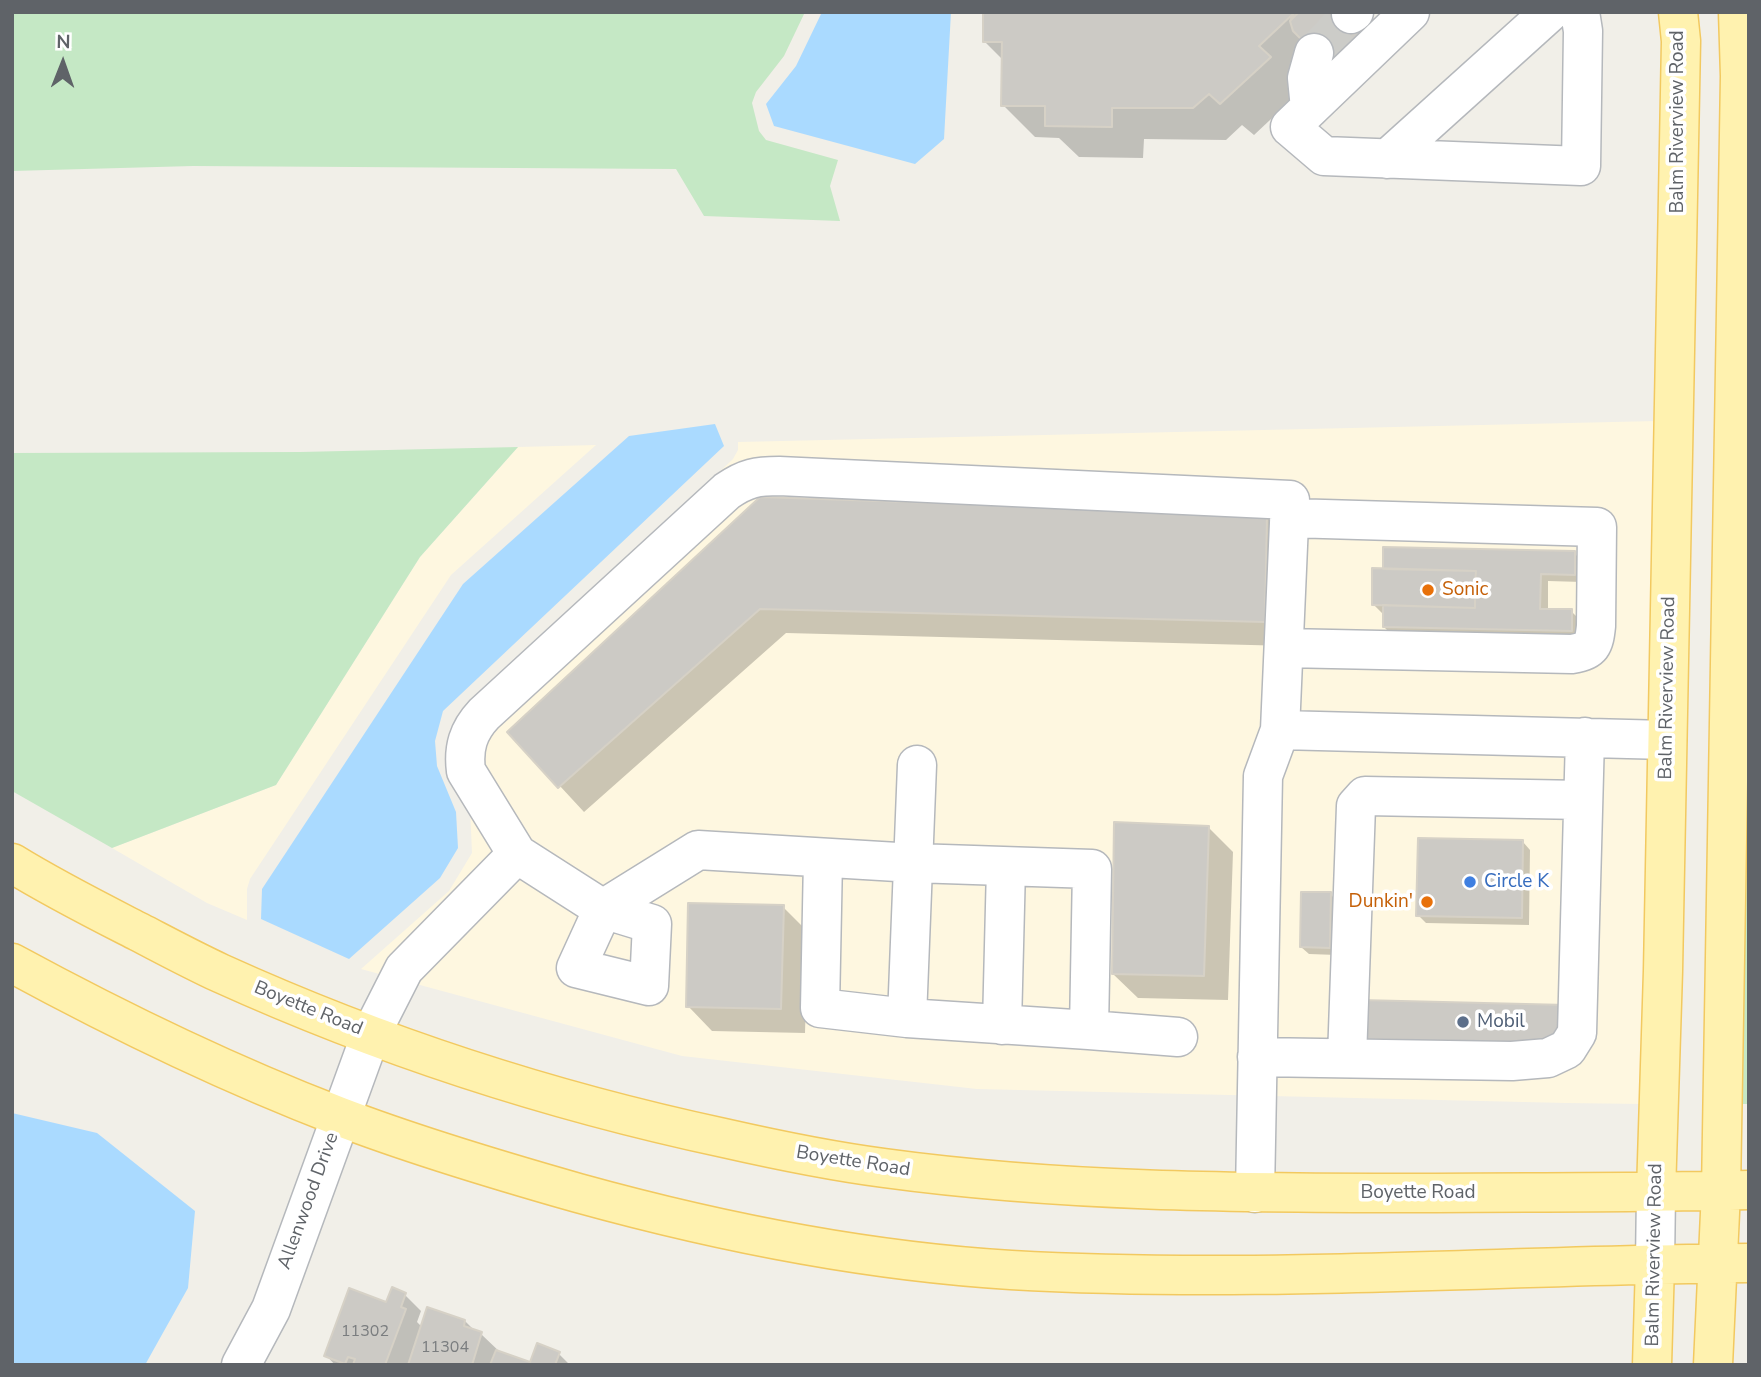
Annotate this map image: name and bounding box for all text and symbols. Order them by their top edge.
north arrow [28,28,98,98]
text: N [56,29,71,55]
street label: Balm Riverview Road [1667,30,1689,214]
place label: Sonic [1442,579,1488,601]
marker: Sonic [1420,582,1436,598]
street label: Balm Riverview Road [1655,596,1681,780]
place label: Circle K [1484,871,1549,893]
marker: Circle K [1462,874,1478,890]
place label: Dunkin' [1349,891,1413,913]
marker: Dunkin' [1419,894,1435,910]
street label: Boyette Road [250,977,366,1041]
place label: Mobil [1477,1011,1525,1033]
marker: Mobil [1455,1014,1471,1030]
street label: Allenwood Drive [274,1130,344,1272]
street label: Boyette Road [794,1142,912,1182]
street label: Balm Riverview Road [1642,1163,1668,1347]
street label: Boyette Road [1360,1182,1476,1204]
house number: 11302 [341,1322,389,1342]
house number: 11304 [421,1338,469,1358]

